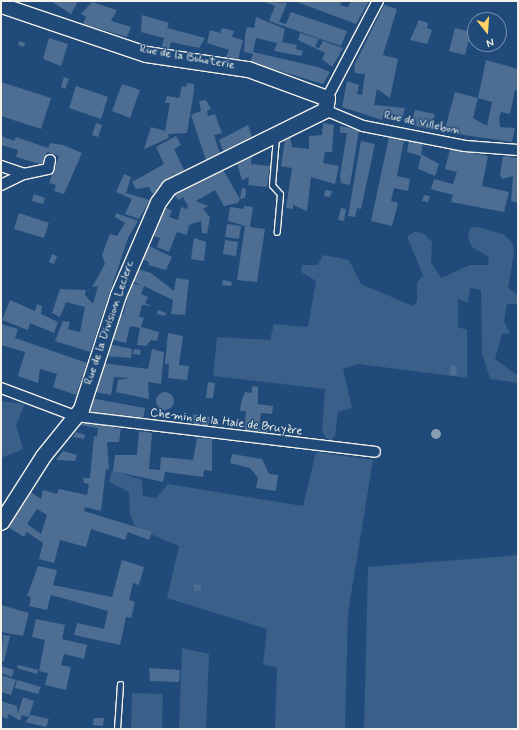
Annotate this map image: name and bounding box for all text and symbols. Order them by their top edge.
north arrow [467,12,507,52]
text: N [485,35,496,50]
street label: Rue de la Buhoterie [138,42,236,74]
street label: Rue de Villebon [384,109,460,139]
street label: Rue de la Division Leclerc [82,261,138,385]
street label: Chemin de la Haie de Bruyère [149,407,303,439]

